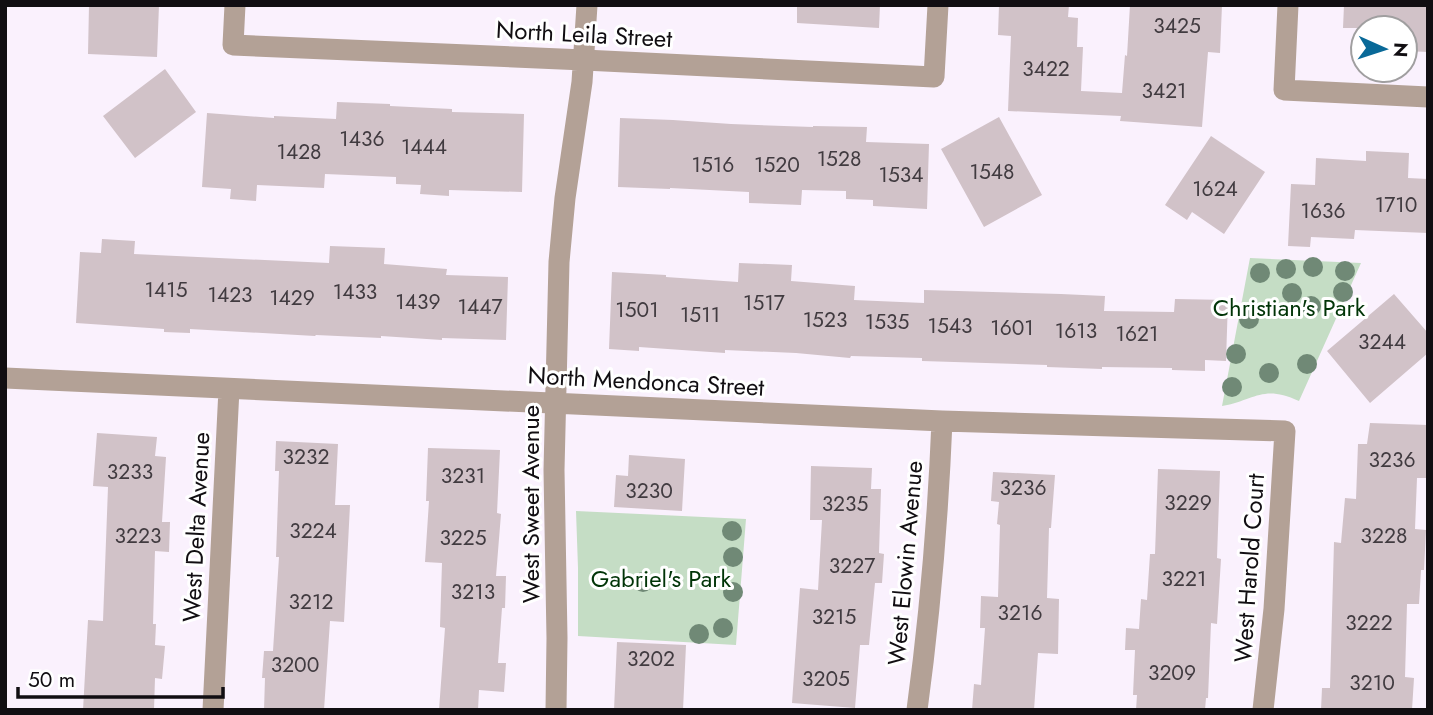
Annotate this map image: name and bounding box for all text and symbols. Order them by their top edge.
house number: 3425 [1153,11,1201,41]
street label: North Leila Street [495,12,673,56]
north arrow [1349,14,1419,84]
text: N [1387,42,1414,58]
house number: 3422 [1022,54,1070,84]
house number: 3421 [1141,76,1187,106]
house number: 1436 [339,124,385,154]
house number: 1444 [401,132,447,162]
house number: 1428 [276,137,322,167]
house number: 1528 [817,144,861,174]
house number: 1516 [692,150,734,180]
house number: 1520 [754,150,800,180]
house number: 1548 [969,157,1015,187]
house number: 1534 [878,160,924,190]
house number: 1624 [1192,174,1238,204]
house number: 1710 [1375,190,1417,220]
house number: 1636 [1300,196,1346,226]
house number: 1415 [145,275,188,305]
house number: 1433 [333,277,377,307]
house number: 1423 [207,280,253,310]
house number: 1429 [269,283,315,313]
house number: 1439 [395,287,441,317]
house number: 1517 [743,288,785,318]
park label: Christian's Park [1213,290,1366,325]
house number: 1447 [458,292,502,322]
house number: 1501 [615,295,659,325]
house number: 1511 [680,300,720,330]
house number: 1523 [803,305,847,335]
house number: 1535 [865,307,909,337]
house number: 1543 [927,311,973,341]
house number: 1601 [990,313,1034,343]
house number: 1613 [1055,316,1097,346]
house number: 1621 [1116,319,1158,349]
house number: 3244 [1358,327,1406,357]
street label: North Mendonca Street [527,357,765,405]
street label: West Sweet Avenue [513,405,548,603]
street label: West Delta Avenue [174,431,218,623]
house number: 3232 [283,442,329,472]
house number: 3236 [1369,445,1415,475]
house number: 3233 [107,457,153,487]
street label: West Elowin Avenue [879,459,931,667]
house number: 3231 [441,461,485,491]
street label: West Harold Court [1225,472,1273,664]
house number: 3236 [1000,473,1046,503]
house number: 3230 [625,476,673,506]
house number: 3229 [1164,488,1212,518]
house number: 3235 [822,489,868,519]
house number: 3224 [289,516,337,546]
house number: 3223 [115,521,161,551]
house number: 3228 [1361,521,1407,551]
house number: 3225 [439,523,487,553]
house number: 3227 [829,551,875,581]
park label: Gabriel's Park [591,561,732,596]
house number: 3221 [1162,564,1206,594]
house number: 3213 [451,577,495,607]
house number: 3212 [289,587,333,617]
house number: 3216 [998,598,1042,628]
house number: 3215 [812,602,856,632]
house number: 3222 [1345,608,1393,638]
house number: 3202 [627,644,675,674]
house number: 3200 [271,650,319,680]
scale bar [18,656,222,700]
house number: 3209 [1148,658,1196,688]
house number: 3205 [802,664,850,694]
text: 50 m [28,665,75,695]
house number: 3210 [1349,668,1395,698]

